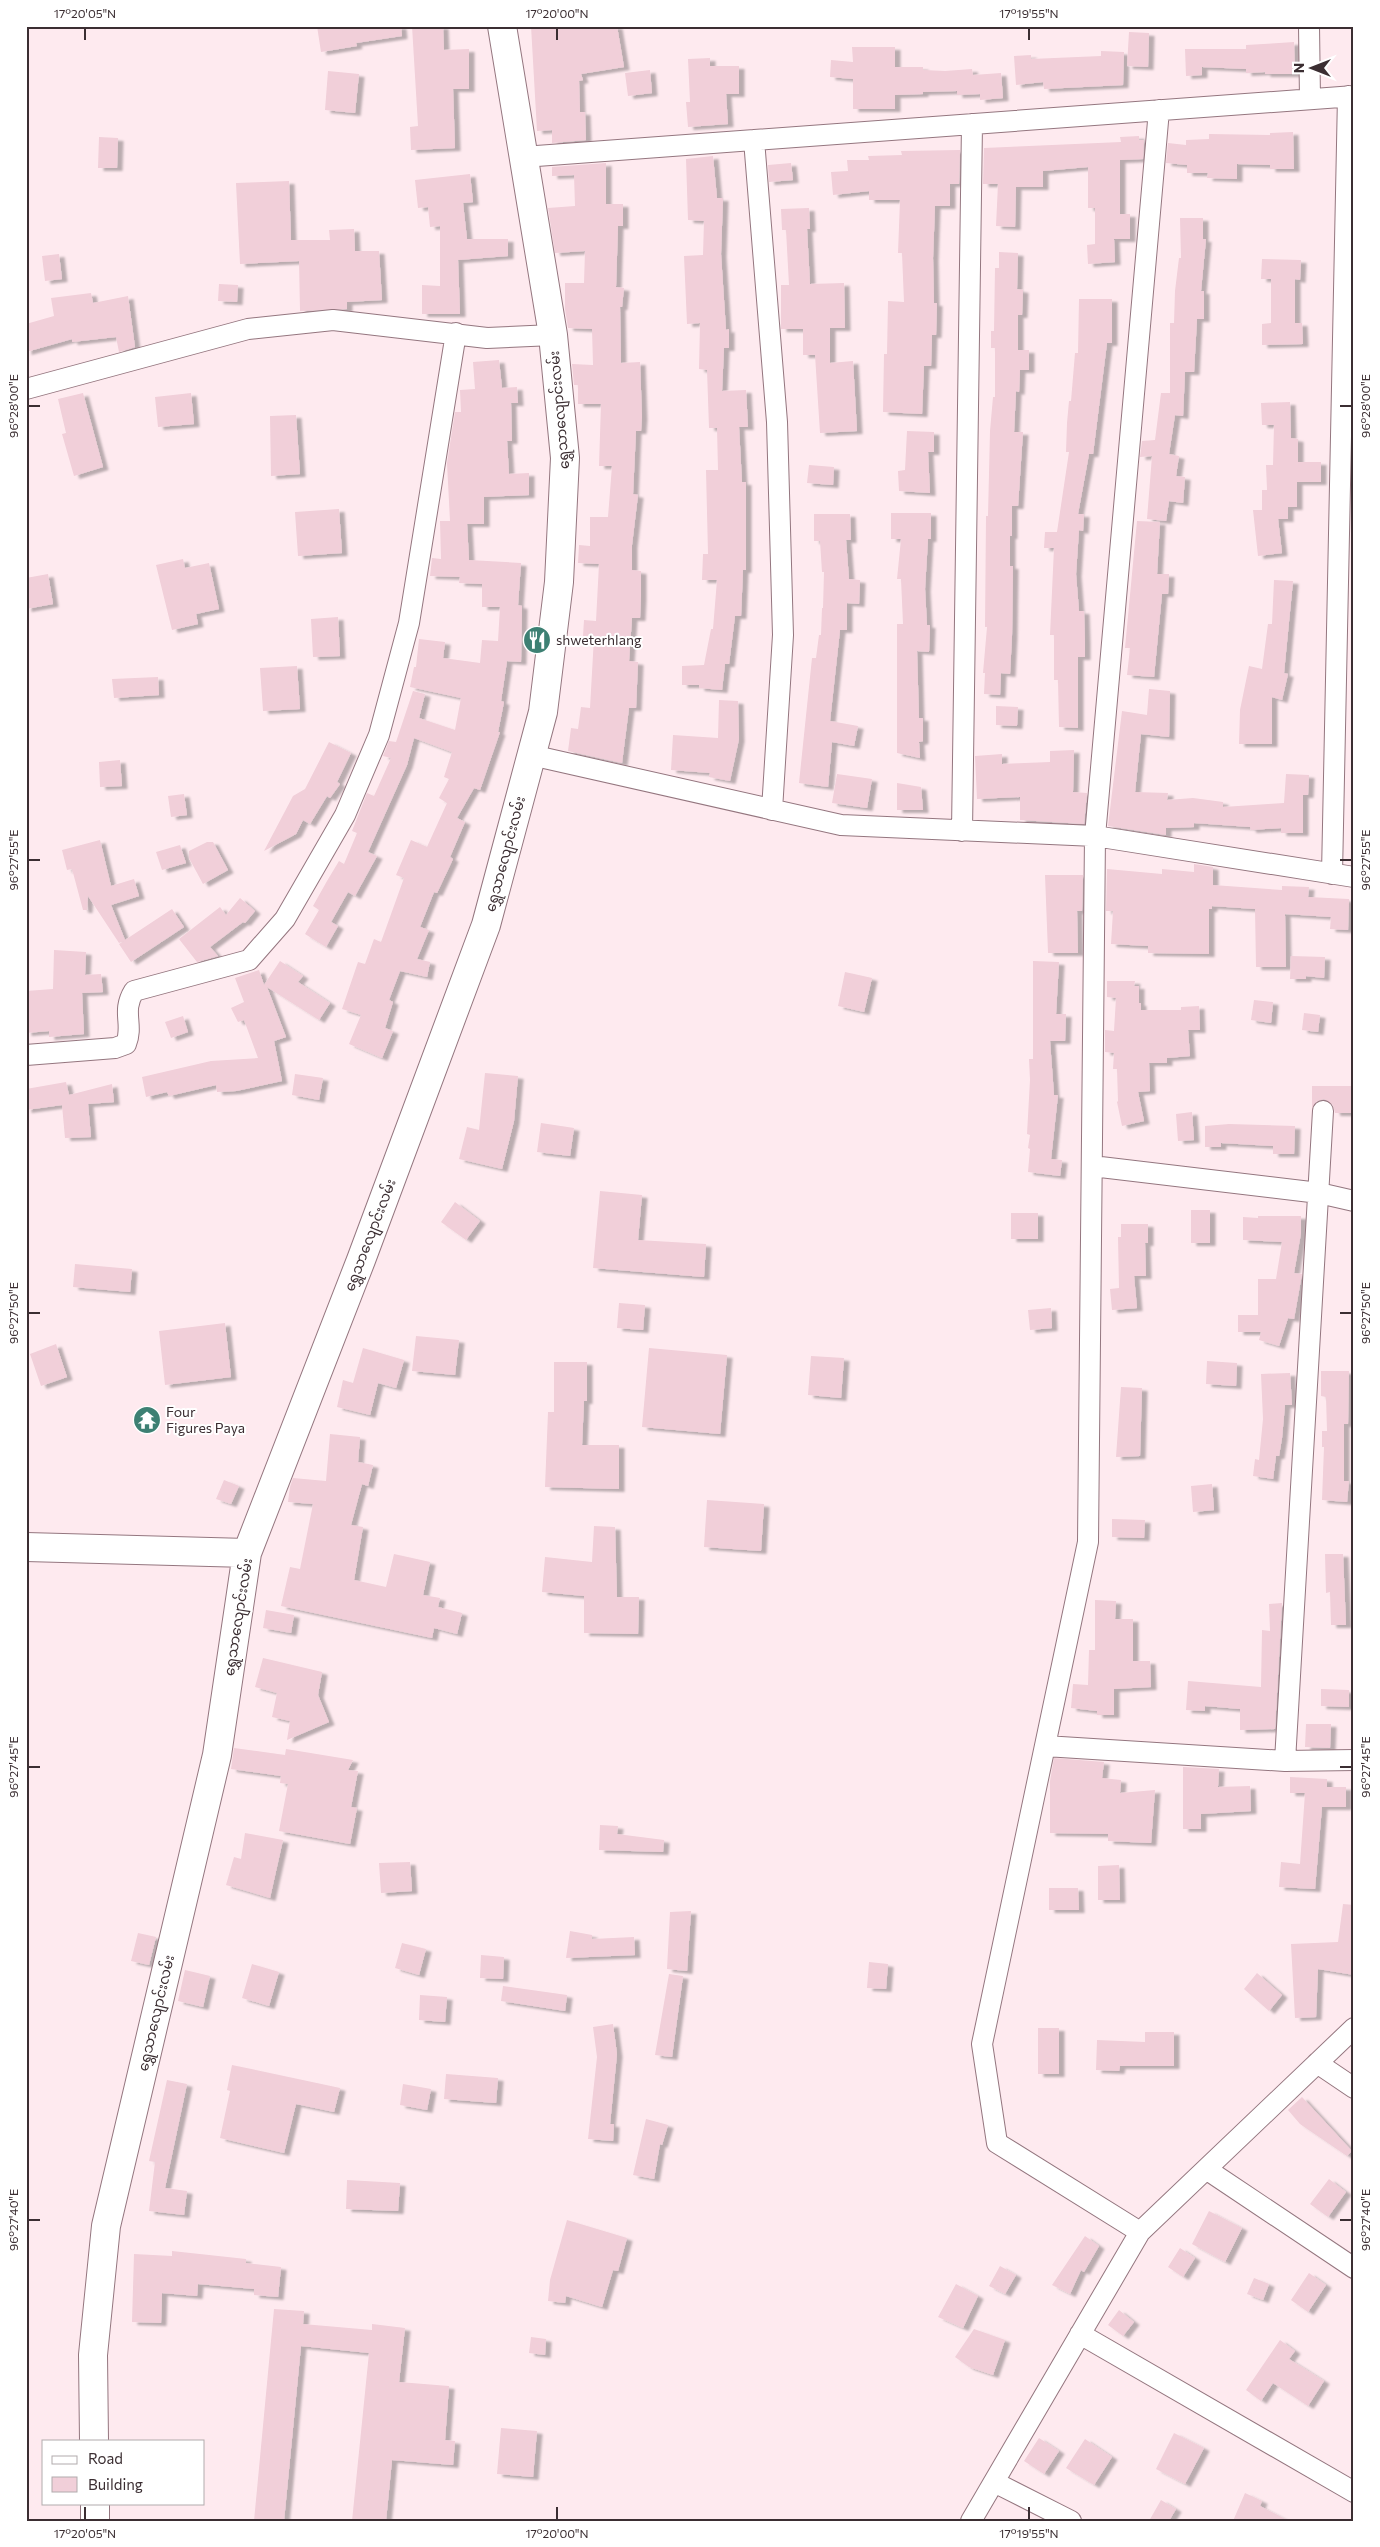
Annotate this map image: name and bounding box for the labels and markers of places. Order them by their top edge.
restaurant icon: shweterhlang [522,625,552,655]
place label: shweterhlang [556,631,642,648]
place label: Four Figures Paya [166,1403,245,1436]
temple icon: Four Figures Paya [132,1405,162,1435]

